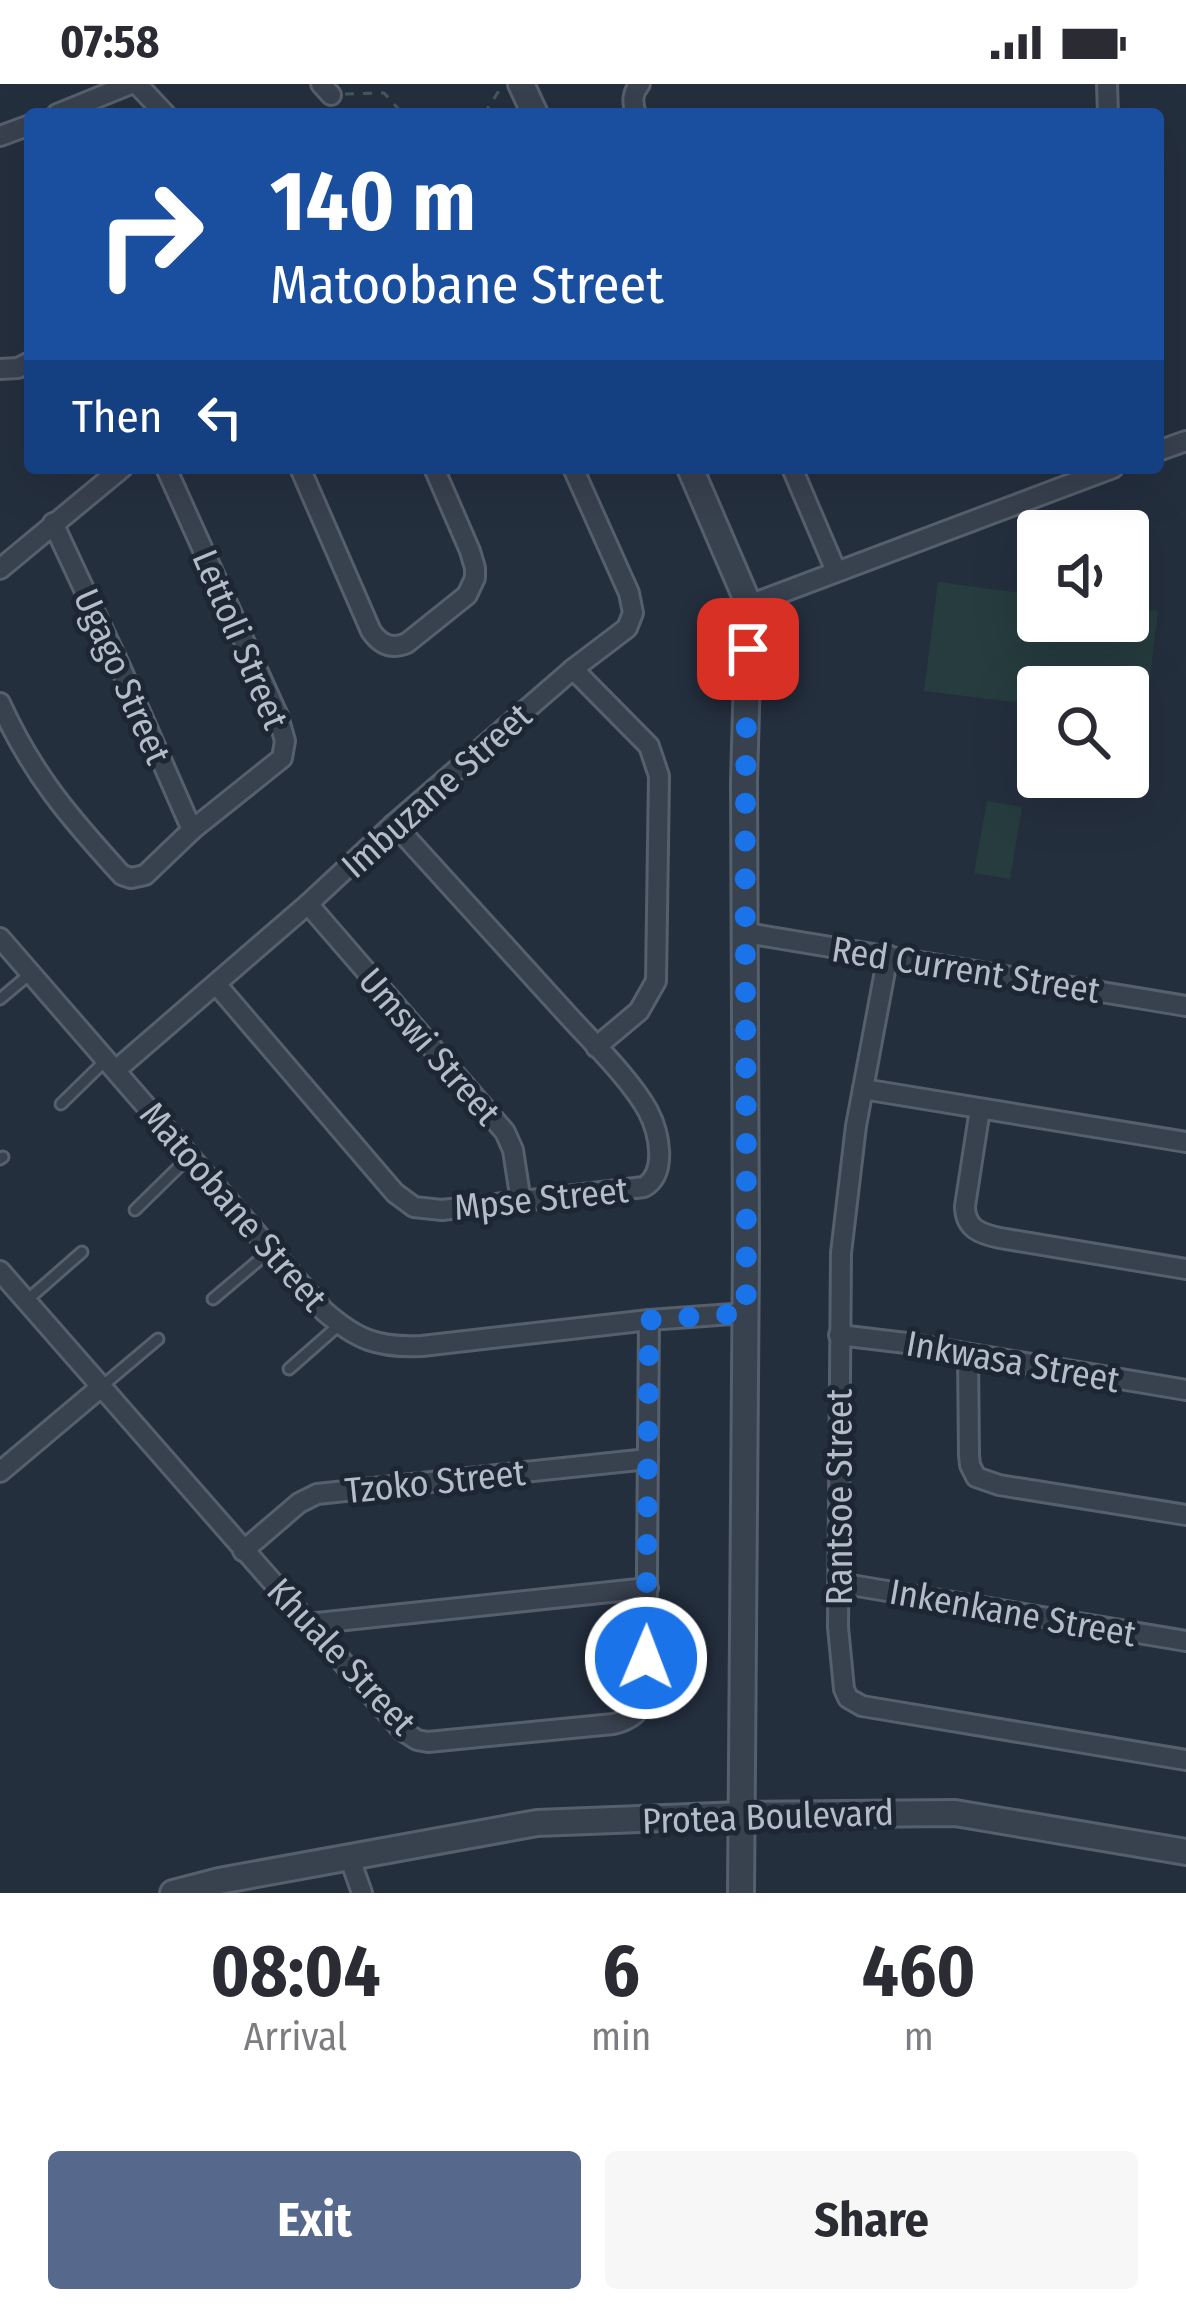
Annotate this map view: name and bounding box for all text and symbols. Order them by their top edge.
text: 07:58 [60,15,159,69]
text: 140 m [270,151,476,252]
icon: right [72,156,228,312]
text: Matoobane Street [270,253,664,317]
icon: left [187,384,253,450]
text: Then [72,390,163,444]
map controls [1017,510,1149,798]
button: sound [1017,510,1149,642]
street label: Lettoli Street [183,543,298,736]
street label: Ugago Street [64,582,180,771]
pin [697,598,799,700]
icon: arrive [715,616,781,682]
button: search [1017,666,1149,798]
street label: Imbuzane Street [333,694,541,887]
street label: Red Current Street [829,927,1103,1013]
street label: Umswi Street [349,959,510,1134]
street label: Matoobane Street [131,1093,336,1320]
street label: Mpse Street [452,1168,631,1230]
street label: Inkwasa Street [903,1322,1123,1402]
street label: Rantsoe Street [818,1388,862,1605]
street label: Tzoko Street [343,1451,527,1513]
street label: Khuale Street [258,1569,425,1744]
street label: Inkenkane Street [886,1570,1140,1656]
position arrow [583,1595,709,1721]
street label: Protea Boulevard [641,1791,895,1843]
text: 08:04 [210,1929,381,2015]
text: 6 [602,1929,640,2015]
text: 460 [862,1929,976,2015]
text: Arrival [244,2014,347,2060]
text: min [591,2014,651,2060]
text: m [904,2014,934,2060]
button: Exit [48,2151,581,2289]
button: Share [605,2151,1138,2289]

